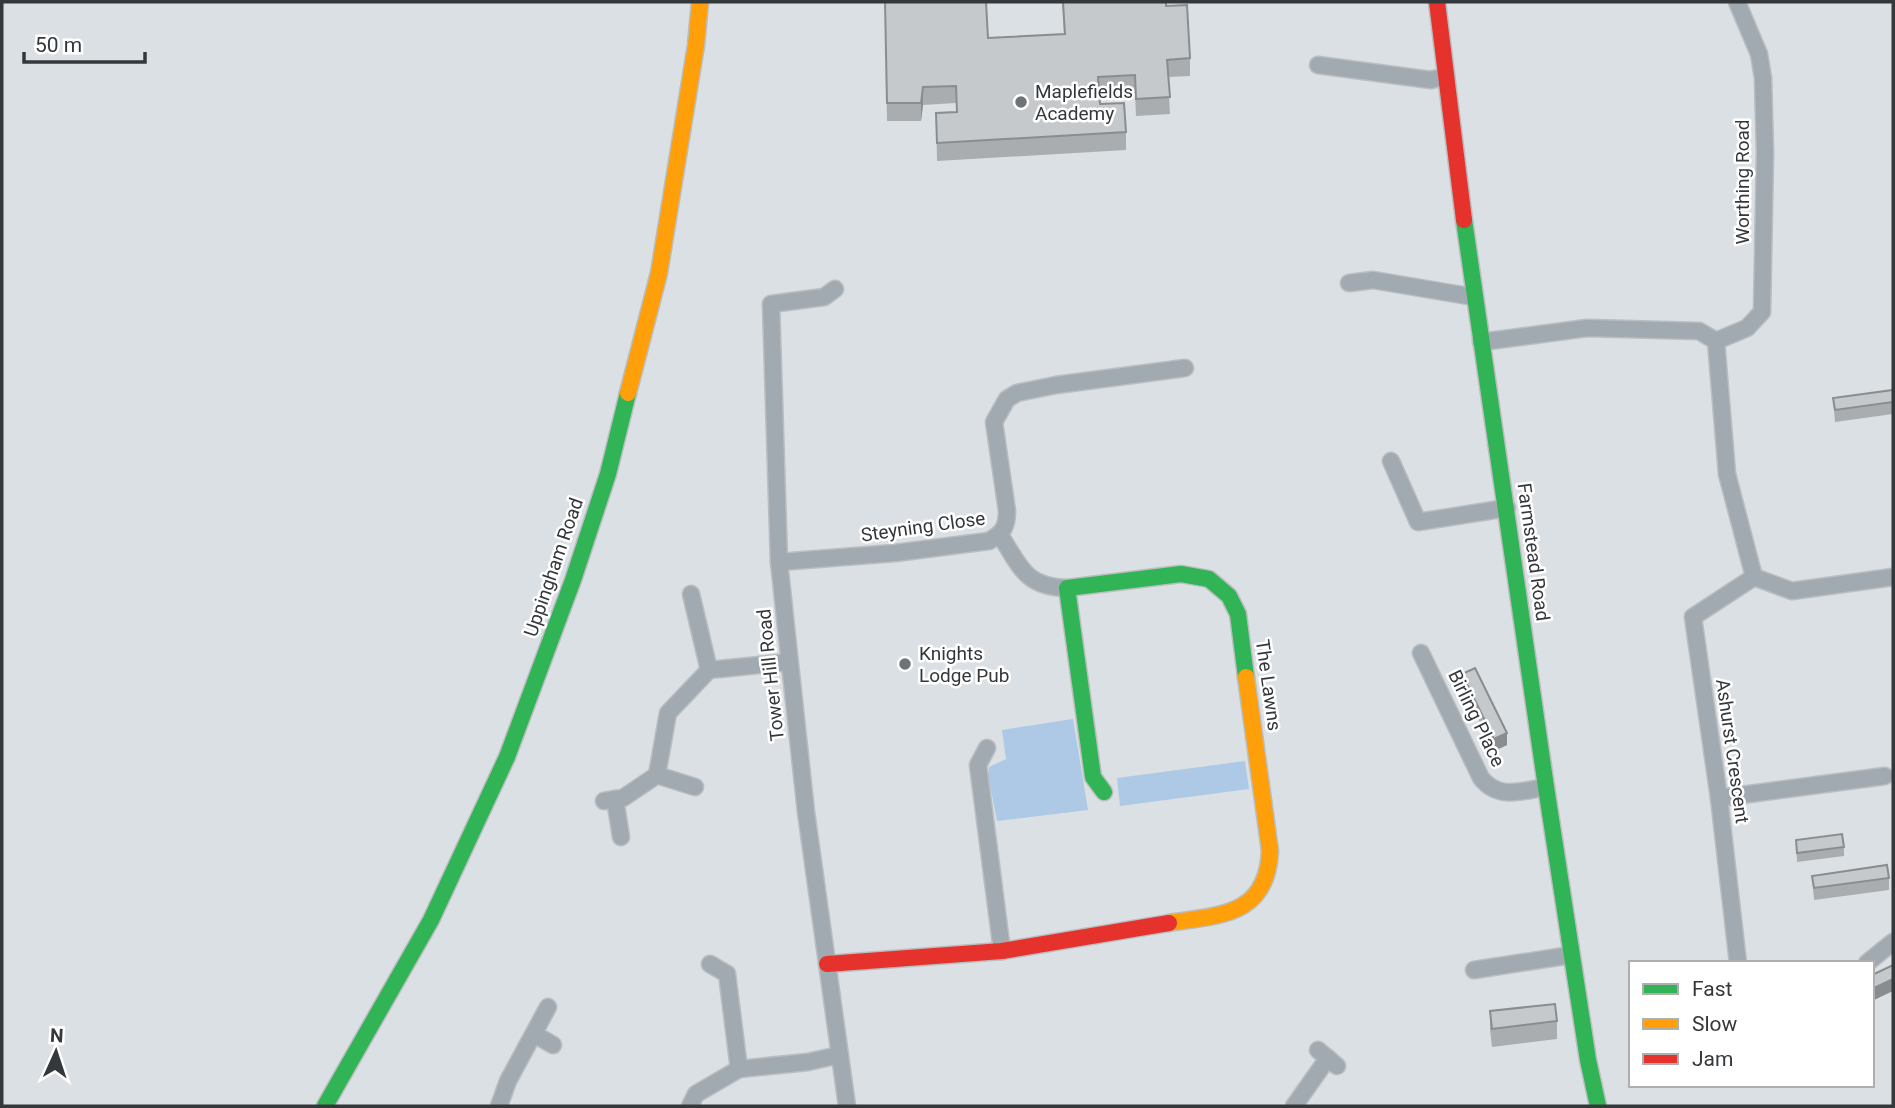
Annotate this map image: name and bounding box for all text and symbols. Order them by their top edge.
scale bar [24,21,145,65]
text: 50 m [35,33,82,57]
place label: Maplefields Academy [1035,80,1133,125]
marker: Maplefields Academy [1013,94,1029,110]
street label: Worthing Road [1731,119,1754,245]
street label: Farmstead Road [1512,482,1555,623]
street label: Uppingham Road [519,495,588,640]
street label: Steyning Close [860,506,987,547]
street label: Tower Hill Road [752,608,789,742]
street label: The Lawns [1251,638,1286,732]
place label: Knights Lodge Pub [919,642,1009,687]
marker: Knights Lodge Pub [897,656,913,672]
street label: Birling Place [1443,666,1510,770]
street label: Ashurst Crescent [1711,677,1754,825]
legend [1629,961,1874,1087]
text: Fast [1692,977,1733,1001]
text: Slow [1692,1012,1738,1036]
north arrow [21,1017,91,1087]
text: N [50,1024,64,1047]
text: Jam [1692,1047,1733,1071]

